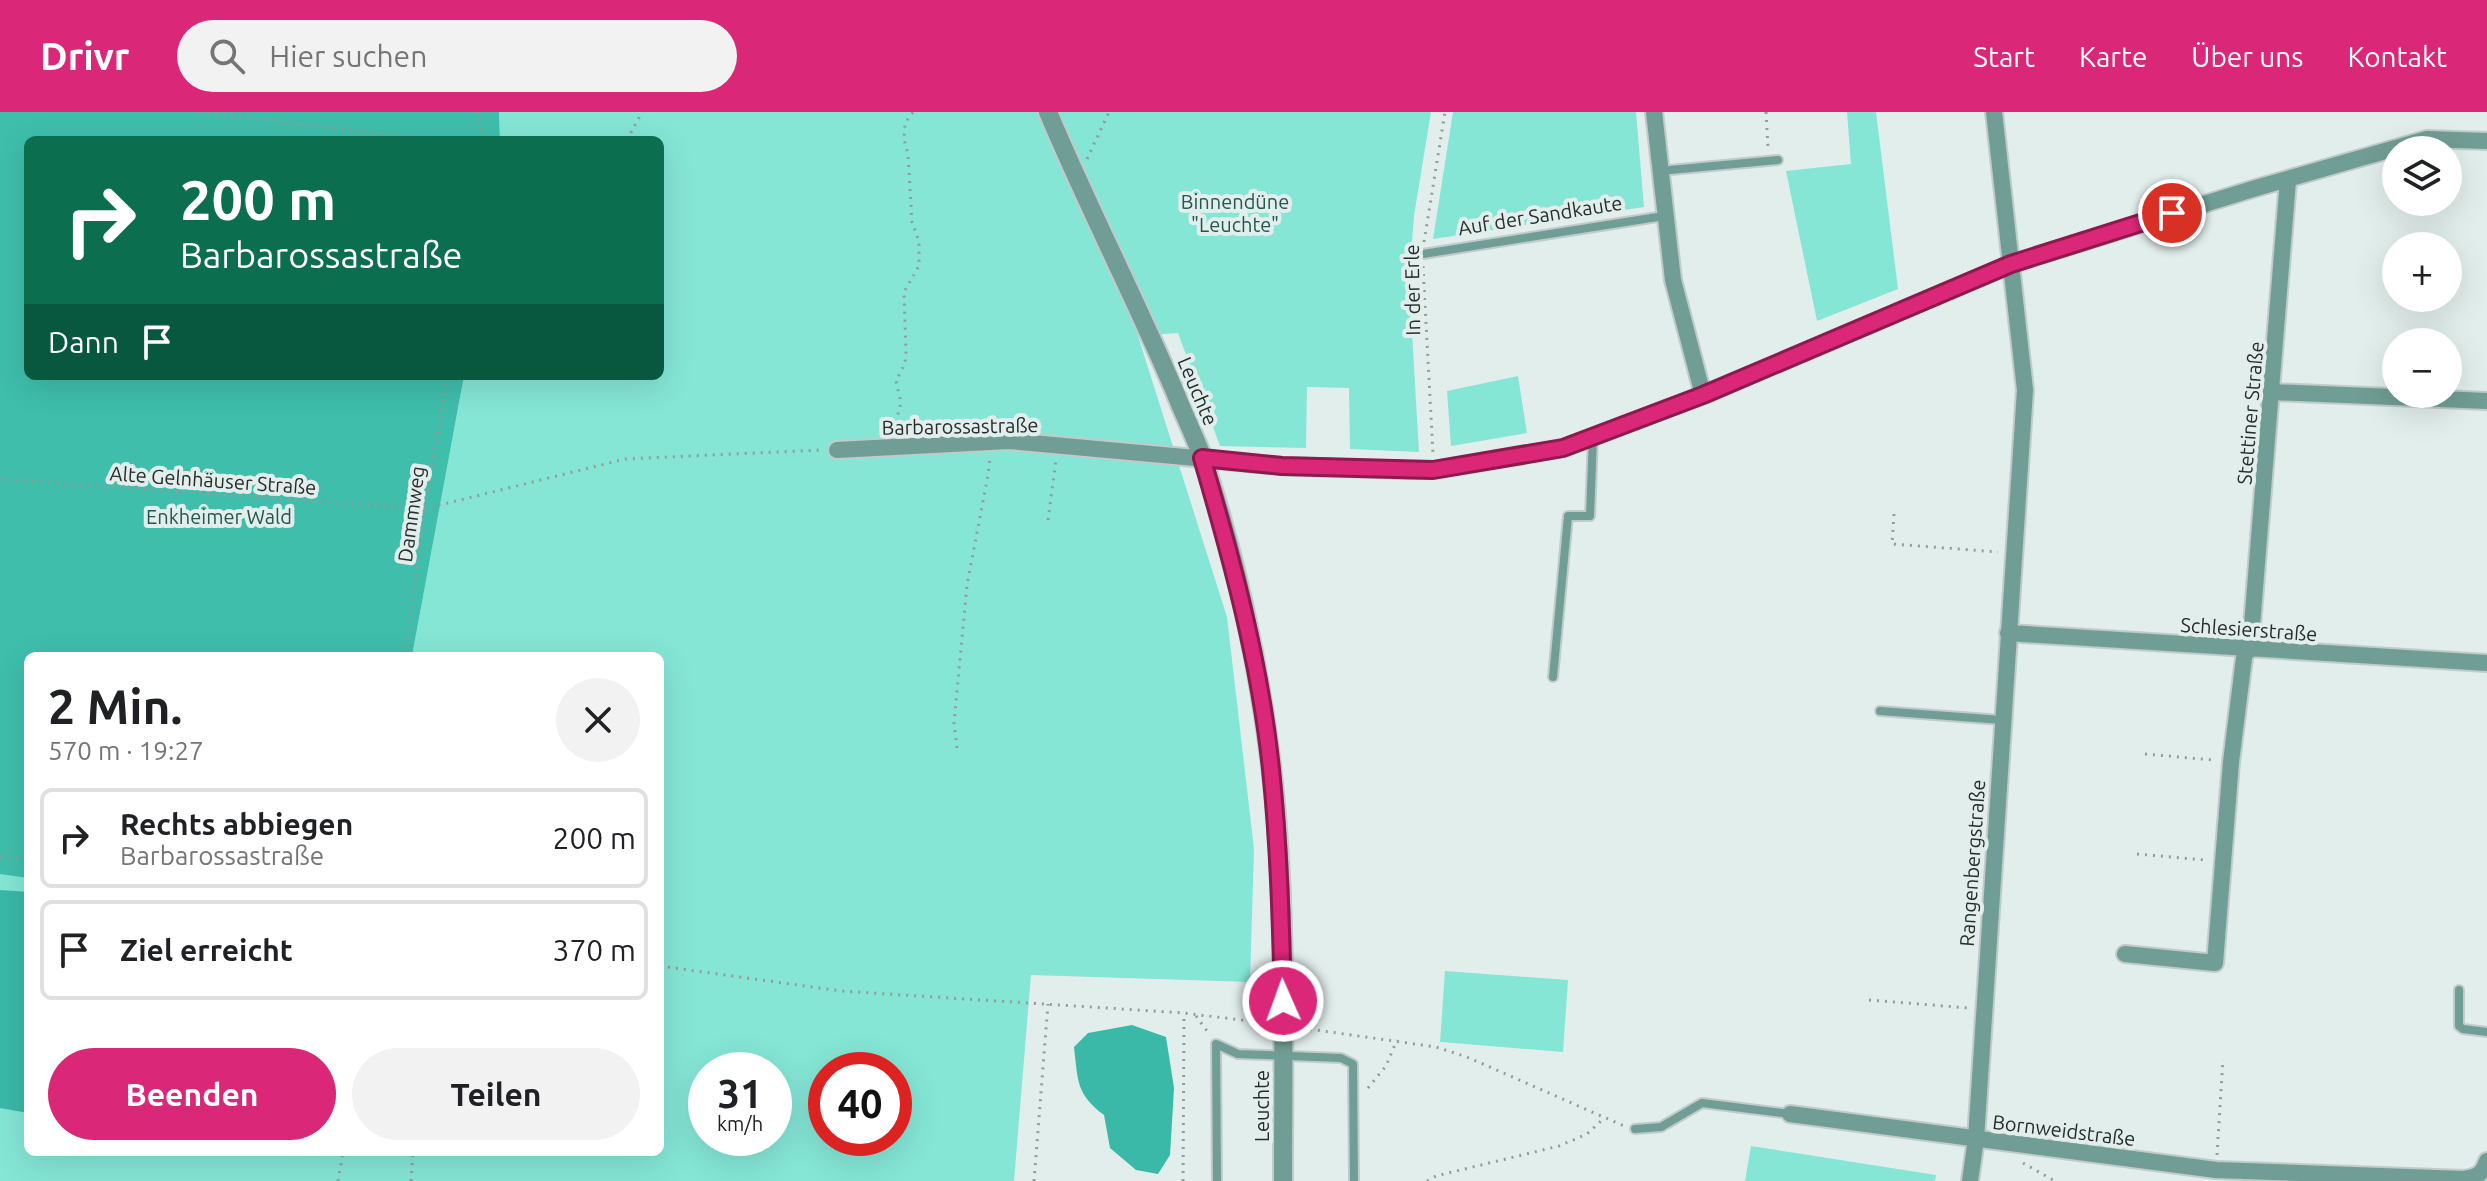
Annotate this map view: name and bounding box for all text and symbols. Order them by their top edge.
search box [177,20,737,92]
icon: search [205,34,249,78]
text: Drivr [40,35,129,77]
text: Hier suchen [269,39,427,73]
text: Start [1973,41,2035,72]
text: Karte [2079,41,2147,72]
text: Über uns [2191,41,2303,72]
text: Kontakt [2347,41,2447,72]
map controls [2382,136,2462,408]
button: layers [2382,136,2462,216]
icon: right [48,168,152,272]
text: 200 m [180,168,336,231]
pin [2138,179,2206,247]
park label: Binnendüne "Leuchte" [1181,190,1289,236]
street label: Auf der Sandkaute [1456,191,1624,239]
icon: arrive [2150,191,2194,235]
button: + [2382,232,2462,312]
text: Barbarossastraße [180,234,462,275]
street label: In der Erle [1400,244,1424,336]
icon: arrive [135,320,179,364]
text: Dann [48,325,119,359]
button: − [2382,328,2462,408]
street label: Stettiner Straße [2232,340,2268,486]
street label: Leuchte [1173,353,1223,429]
street label: Barbarossastraße [881,413,1039,439]
street label: Alte Gelnhäuser Straße [109,461,317,499]
street label: Dammweg [393,464,429,564]
park label: Enkheimer Wald [146,505,292,528]
street label: Schlesierstraße [2180,613,2318,645]
button: close [556,678,640,762]
text: 2 Min. [48,679,182,733]
text: 570 m · 19:27 [48,736,204,765]
street label: Rangenbergstraße [1955,779,1989,947]
text: Rechts abbiegen [120,807,353,841]
icon: right [52,816,96,860]
text: 200 m [552,821,636,855]
text: Barbarossastraße [120,841,324,870]
icon: arrive [52,928,96,972]
text: Ziel erreicht [120,933,293,967]
text: 370 m [552,933,636,967]
position arrow [1241,959,1325,1043]
button: Beenden [48,1048,336,1140]
button: Teilen [352,1048,640,1140]
speed limit sign: 40 [808,1052,912,1156]
street label: Leuchte [1250,1070,1273,1142]
text: 31 [717,1071,763,1116]
street label: Bornweidstraße [1991,1110,2137,1150]
text: km/h [717,1112,763,1135]

